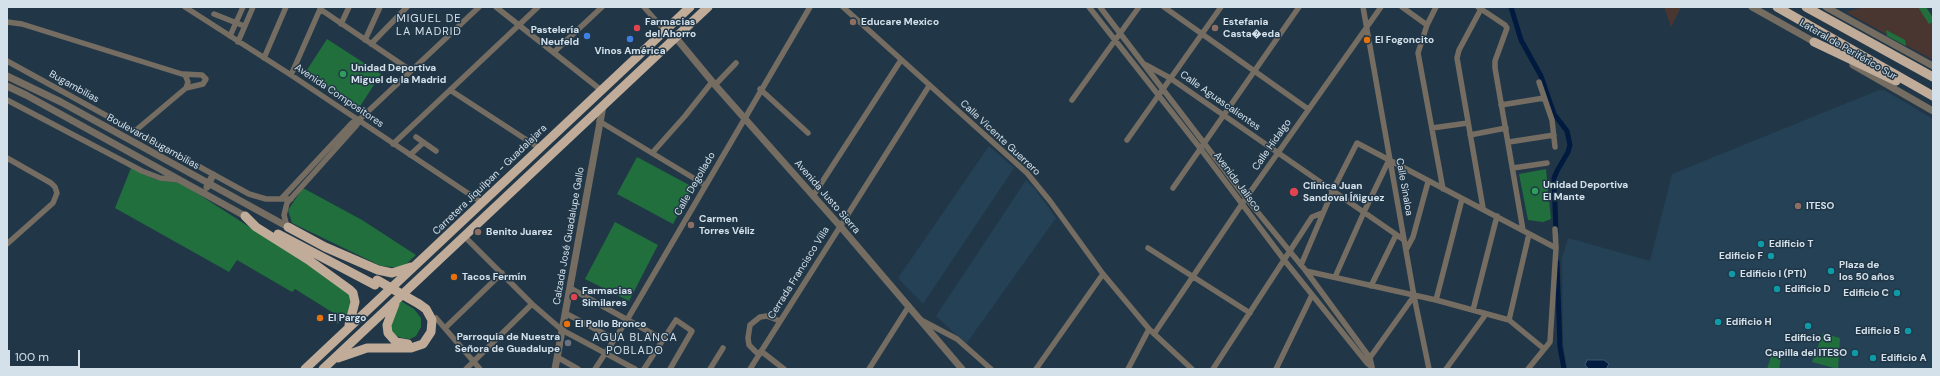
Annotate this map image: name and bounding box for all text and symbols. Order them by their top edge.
district label: MIGUEL DE LA MADRID [396,12,462,38]
place label: Farmacias del Ahorro [645,16,696,40]
place label: Educare Mexico [861,16,939,28]
place label: Estefania Casta�eda [1223,16,1280,40]
marker: Educare Mexico [848,17,858,27]
street label: Lateral de Periférico Sur [1797,17,1899,83]
marker: Farmacias del Ahorro [632,23,642,33]
marker: Estefania Casta�eda [1210,23,1220,33]
place label: Pastelería Neufeld [531,24,579,48]
marker: Pastelería Neufeld [582,31,592,41]
marker: Vinos América [625,34,635,44]
place label: El Fogoncito [1375,34,1434,46]
marker: El Fogoncito [1362,35,1372,45]
place label: Vinos América [594,45,666,57]
street label: Avenida Compositores [292,62,386,130]
place label: Unidad Deportiva Miguel de la Madrid [351,62,446,86]
street label: Bugambilias [47,68,101,106]
marker: Unidad Deportiva Miguel de la Madrid [338,69,348,79]
street label: Calle Aguascalientes [1177,69,1263,133]
street label: Calle Vicente Guerrero [957,98,1043,178]
street label: Boulevard Bugambilias [105,112,201,172]
street label: Calle Hidalgo [1250,117,1294,173]
street label: Carretera Jiquilpan - Guadalajara [430,122,550,238]
street label: Calle Degollado [672,150,718,218]
street label: Avenida Jalisco [1211,150,1263,214]
street label: Calle Sinaloa [1393,157,1415,217]
street label: Avenida Justo Sierra [792,158,862,236]
street label: Calzada José Guadalupe Gallo [551,166,587,306]
place label: Unidad Deportiva El Mante [1543,179,1628,202]
place label: Clínica Juan Sandoval Íñiguez [1303,180,1384,204]
marker: Clínica Juan Sandoval Íñiguez [1288,186,1300,198]
marker: Unidad Deportiva El Mante [1530,186,1540,196]
place label: ITESO [1806,200,1834,212]
marker: ITESO [1793,201,1803,211]
place label: Carmen Torres Véliz [699,213,755,236]
marker: Carmen Torres Véliz [686,220,696,230]
street label: Cerrada Francisco Villa [766,225,832,321]
place label: Benito Juarez [486,226,552,238]
marker: Benito Juarez [473,227,483,237]
place label: Edificio T [1769,238,1813,250]
marker: Edificio T [1756,239,1766,249]
place label: Edificio F [1719,250,1763,262]
marker: Edificio F [1766,251,1776,261]
place label: Plaza de los 50 años [1839,259,1894,282]
marker: Plaza de los 50 años [1826,266,1836,276]
place label: Edificio I (PTI) [1740,268,1806,280]
marker: Edificio I (PTI) [1727,269,1737,279]
place label: Tacos Fermín [462,271,526,283]
marker: Tacos Fermín [449,272,459,282]
place label: Edificio D [1785,283,1831,295]
marker: Edificio D [1772,284,1782,294]
place label: Farmacias Similares [582,285,632,308]
place label: Edificio C [1843,287,1889,299]
marker: Edificio C [1892,288,1902,298]
marker: Farmacias Similares [569,292,579,302]
place label: El Pargo [328,312,366,324]
marker: El Pargo [315,313,325,323]
place label: Edificio H [1726,316,1772,328]
marker: Edificio H [1713,317,1723,327]
place label: El Pollo Bronco [575,318,646,330]
marker: El Pollo Bronco [562,319,572,329]
marker: Edificio G [1803,321,1813,331]
place label: Edificio B [1855,325,1900,337]
marker: Edificio B [1903,326,1913,336]
place label: Parroquia de Nuestra Señora de Guadalupe [455,331,560,354]
district label: AGUA BLANCA POBLADO [592,331,678,357]
place label: Edificio G [1785,332,1831,344]
marker: Parroquia de Nuestra Señora de Guadalupe [563,338,573,348]
scale bar [10,342,82,368]
place label: Capilla del ITESO [1765,347,1847,359]
marker: Capilla del ITESO [1850,348,1860,358]
text: 100 m [15,349,49,365]
place label: Edificio A [1881,352,1927,364]
marker: Edificio A [1868,353,1878,363]

